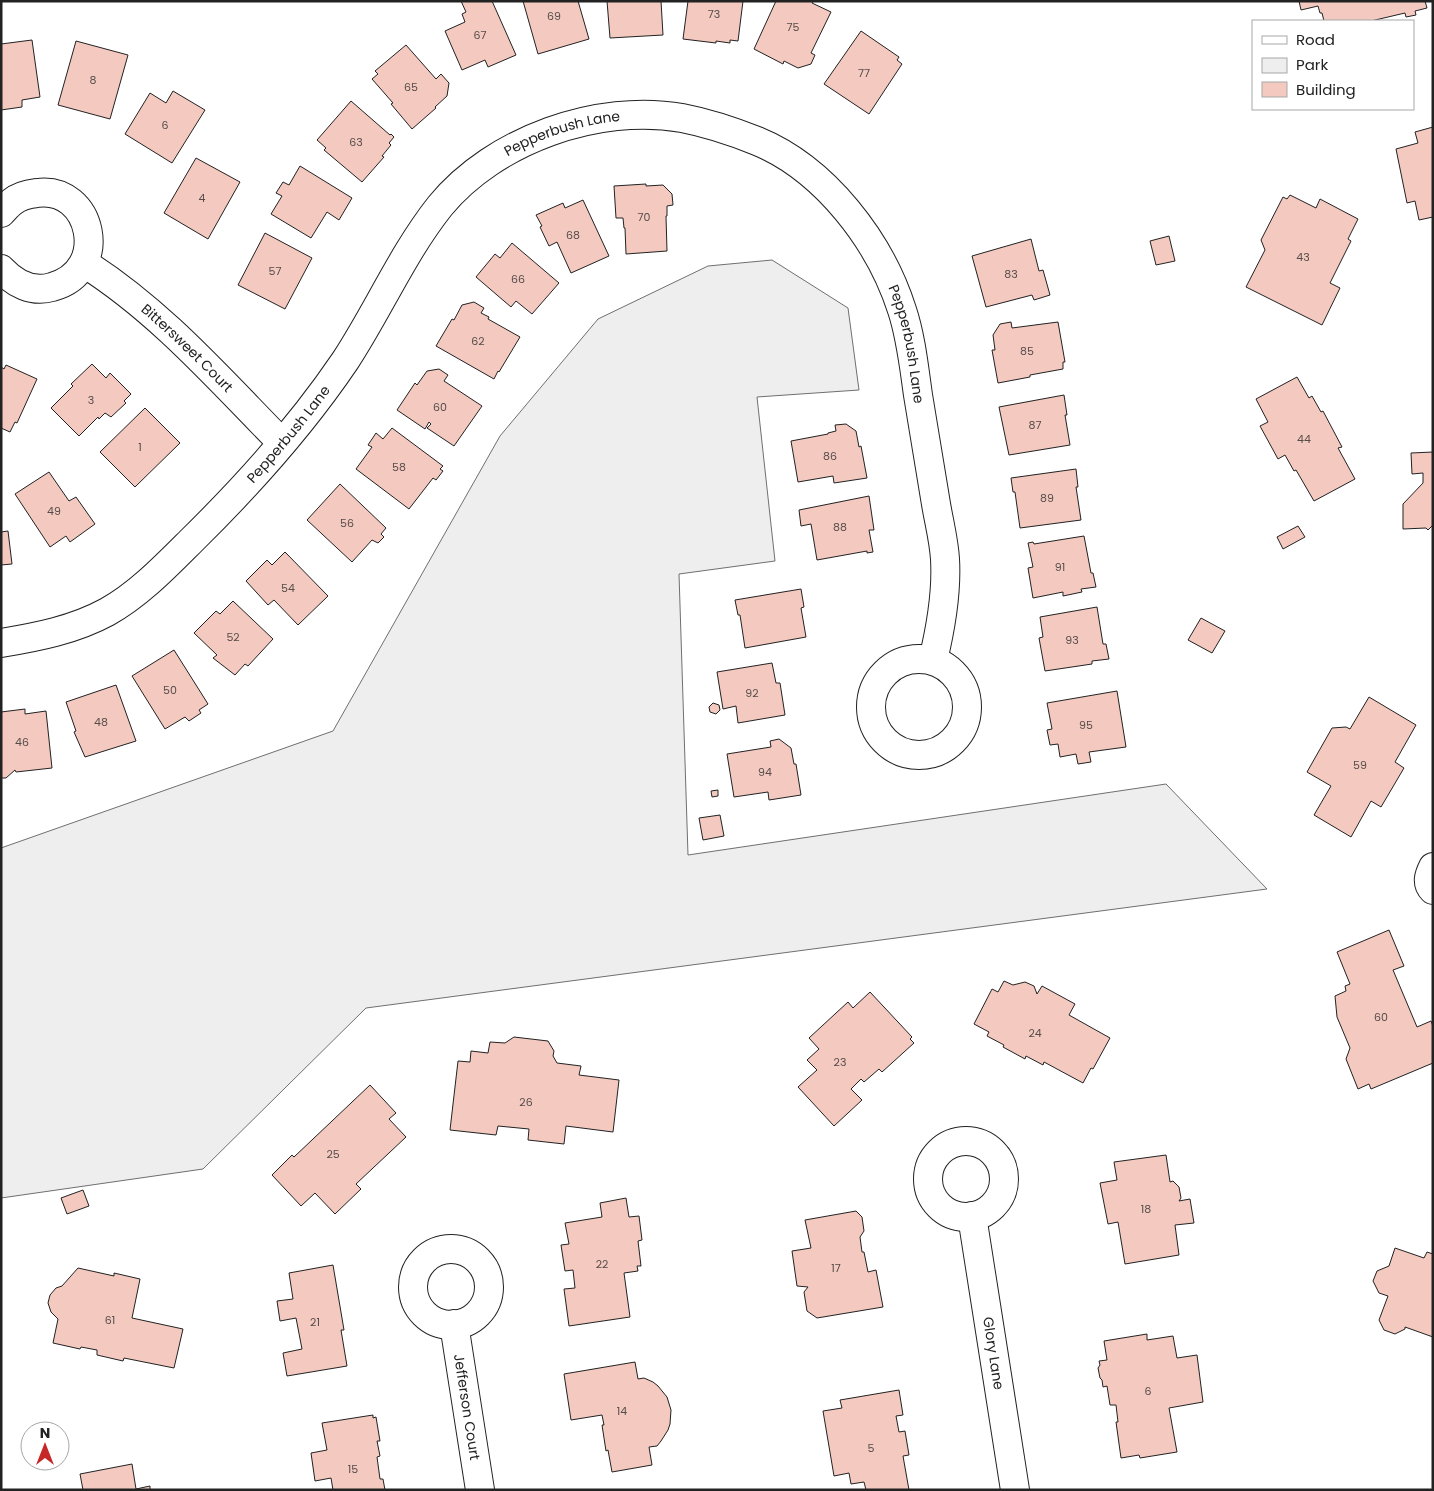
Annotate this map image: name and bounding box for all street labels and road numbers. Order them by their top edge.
street label: Pepperbush Lane [500,106,621,161]
street label: Pepperbush Lane [884,281,929,405]
street label: Bittersweet Court [137,299,238,397]
street label: Pepperbush Lane [242,381,335,487]
street label: Glory Lane [978,1316,1009,1391]
street label: Jefferson Court [449,1352,485,1462]

